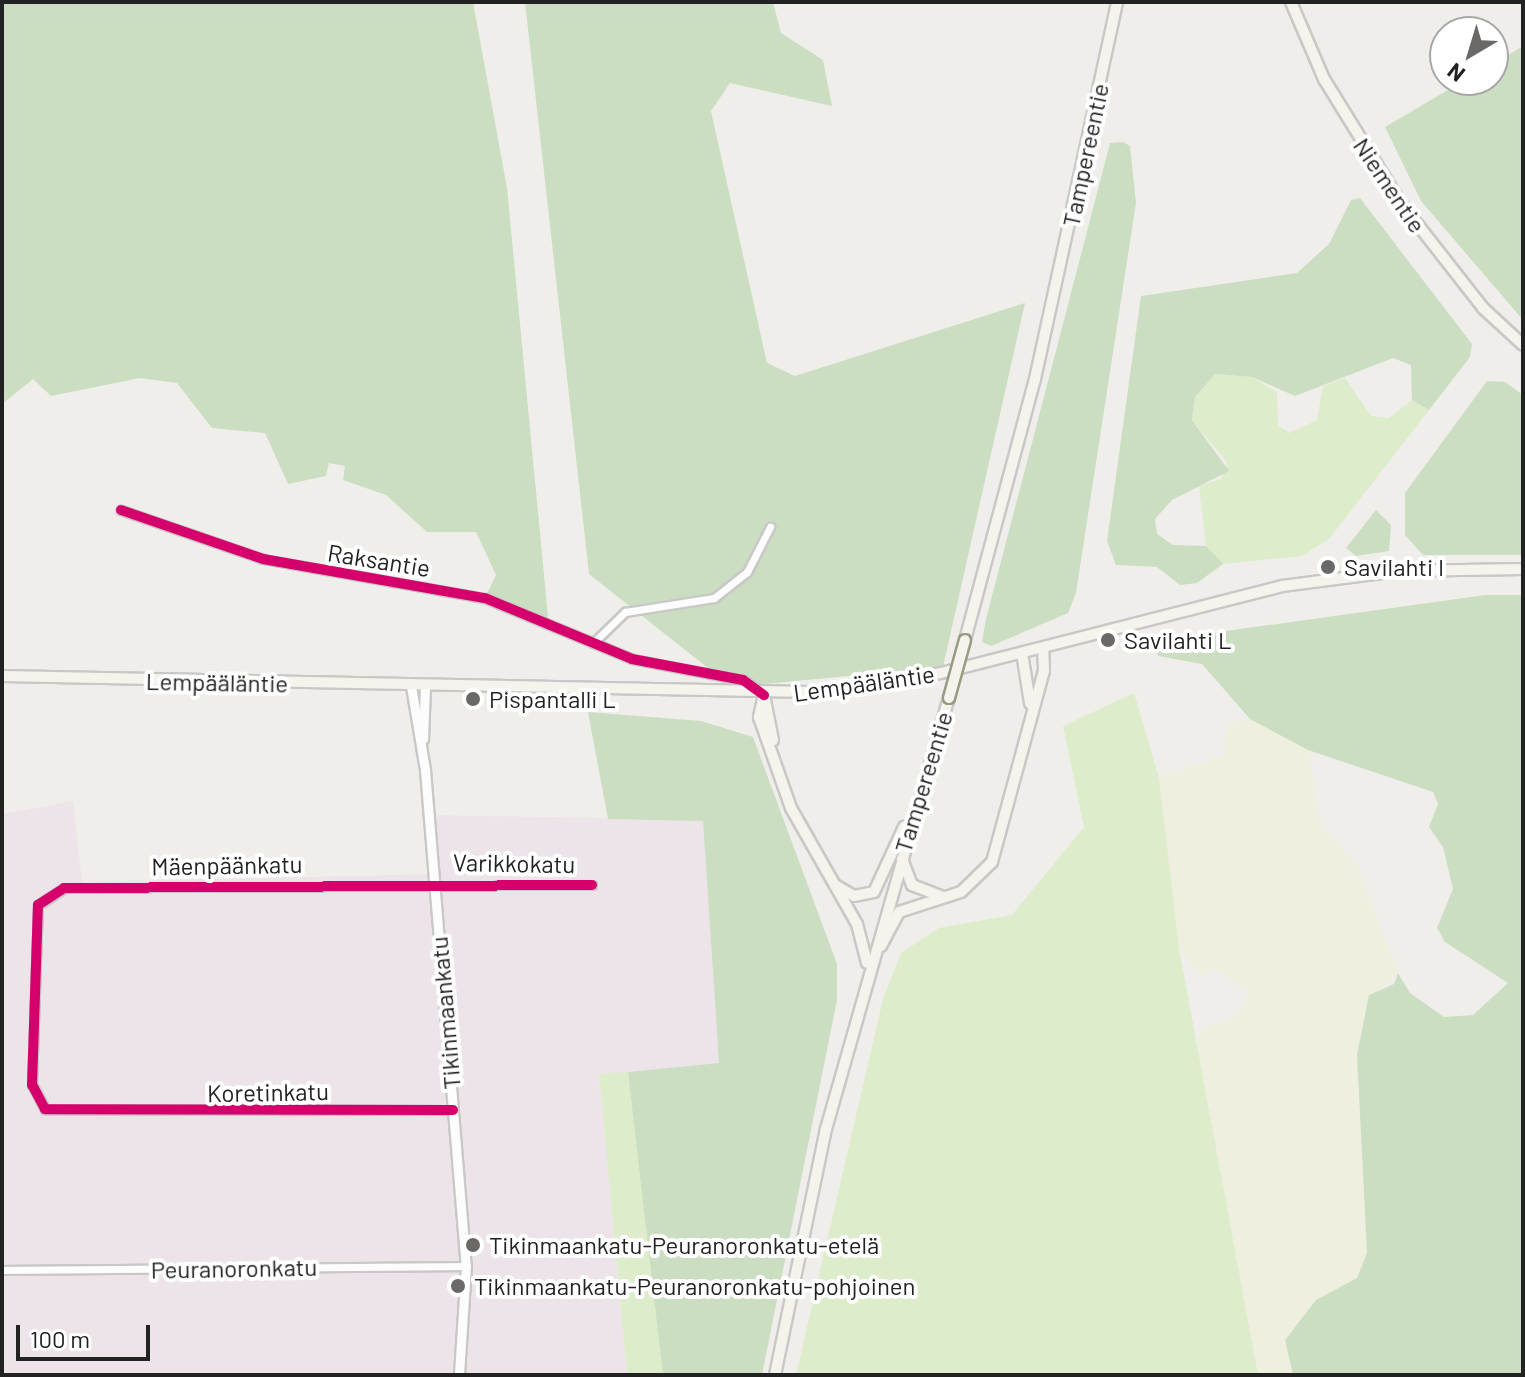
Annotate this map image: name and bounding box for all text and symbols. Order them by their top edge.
north arrow [1429,16,1509,96]
text: N [1442,59,1469,88]
street label: Tampereentie [1056,81,1114,229]
street label: Niementie [1348,132,1432,238]
street label: Raksantie [326,538,432,582]
place label: Savilahti I [1344,553,1444,581]
marker: Savilahti I [1319,558,1337,576]
place label: Savilahti L [1124,626,1232,654]
marker: Savilahti L [1099,631,1117,649]
street label: Lempääläntie [792,659,936,707]
street label: Lempääläntie [146,666,288,698]
place label: Pispantalli L [489,685,616,713]
marker: Pispantalli L [464,690,482,708]
street label: Tampereentie [888,708,958,856]
street label: Varikkokatu [453,848,575,878]
street label: Mäenpäänkatu [151,849,303,881]
street label: Tikinmaankatu [424,935,466,1091]
street label: Koretinkatu [207,1077,329,1107]
place label: Tikinmaankatu-Peuranoronkatu-etelä [489,1231,879,1259]
marker: Tikinmaankatu-Peuranoronkatu-etelä [464,1236,482,1254]
street label: Peuranoronkatu [151,1252,317,1284]
place label: Tikinmaankatu-Peuranoronkatu-pohjoinen [474,1272,915,1300]
marker: Tikinmaankatu-Peuranoronkatu-pohjoinen [449,1277,467,1295]
scale bar [20,1309,154,1359]
text: 100 m [30,1324,90,1353]

